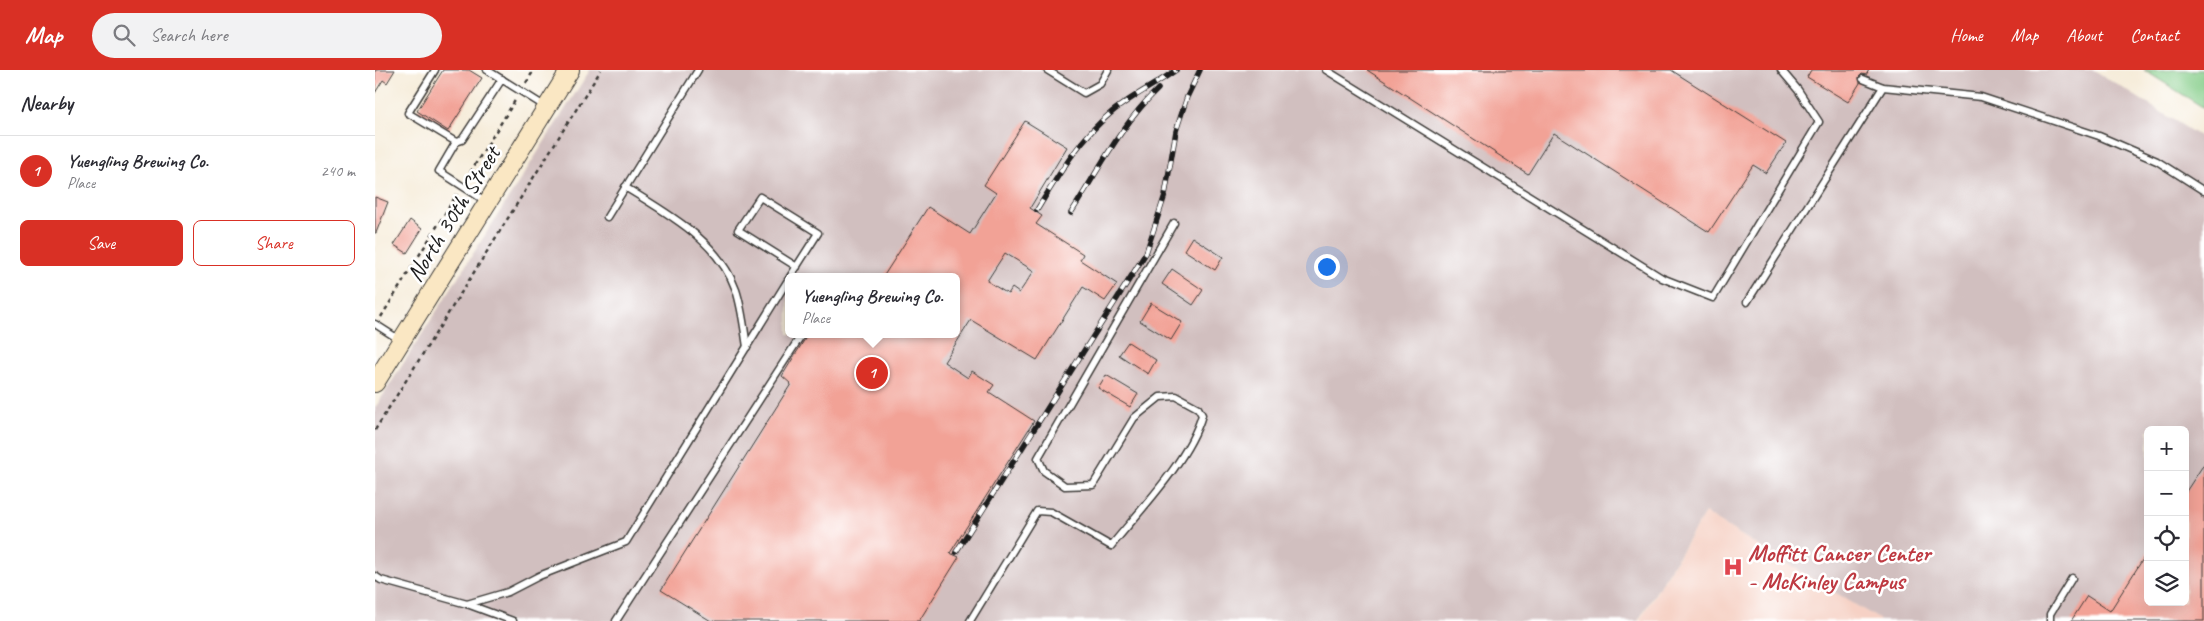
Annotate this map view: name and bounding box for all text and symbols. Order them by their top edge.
search box [92,13,442,58]
text: Map [25,20,62,50]
icon: search [110,21,138,49]
text: Search here [150,23,228,47]
text: Home [1950,24,1983,46]
text: Map [2011,24,2038,46]
text: About [2066,24,2102,46]
text: Contact [2130,24,2179,46]
text: Nearby [20,90,73,116]
street label: North 30th Street [399,139,508,287]
text: Yuengling Brewing Co. [67,149,208,173]
text: 1 [32,161,40,181]
text: 240 m [321,161,355,181]
text: Place [67,173,95,193]
button: Save [20,220,183,266]
button: Share [193,220,355,266]
your location [1314,254,1340,280]
popup [785,273,960,338]
text: Yuengling Brewing Co. [802,284,943,308]
text: Place [802,308,830,328]
pin: 1 [856,354,888,392]
map controls [2144,426,2189,606]
button: + [2144,426,2189,471]
button: − [2144,471,2189,516]
button: locate [2144,516,2189,561]
place label: Moffitt Cancer Center - McKinley Campus [1748,538,1933,596]
hospital icon: Moffitt Cancer Center - McKinley Campus [1722,556,1744,578]
button: layers [2144,561,2189,606]

